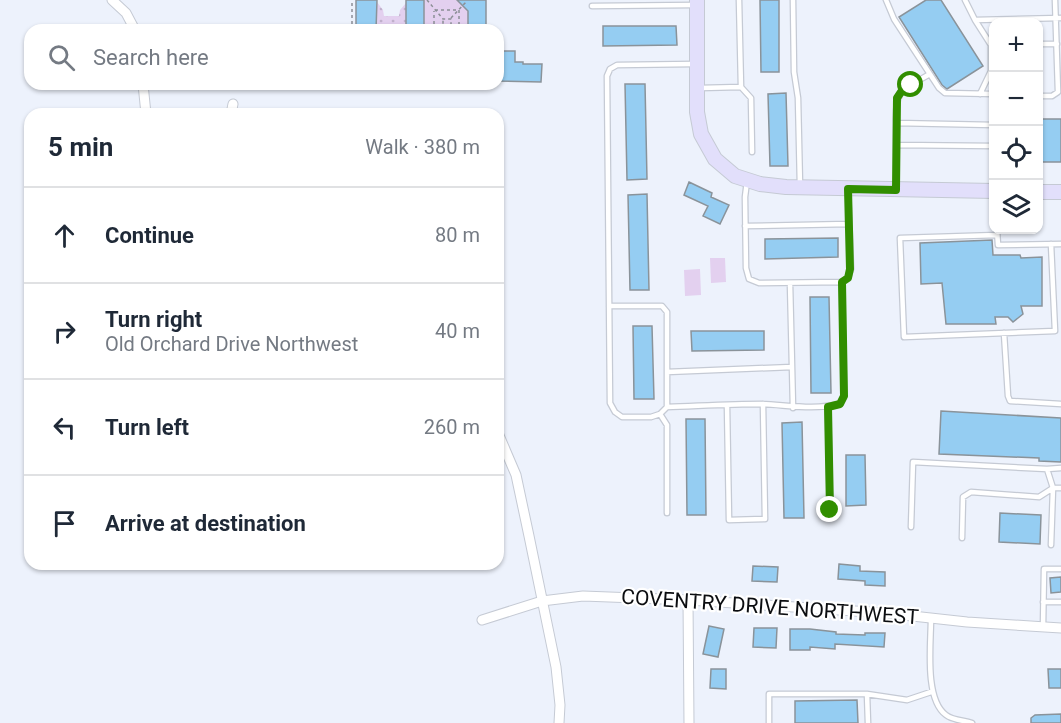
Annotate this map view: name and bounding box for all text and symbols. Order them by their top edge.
map controls [989,18,1043,234]
button: + [989,18,1043,72]
search box [24,24,504,90]
icon: search [45,41,78,74]
text: Search here [93,45,209,70]
route start [897,71,923,97]
button: − [989,72,1043,126]
button: locate [989,126,1043,180]
text: 5 min [48,132,113,162]
text: Walk · 380 m [365,135,480,159]
button: layers [989,180,1043,234]
icon: ahead [48,219,81,252]
text: Continue [105,223,194,248]
text: 80 m [435,223,480,247]
text: Turn right [105,307,202,332]
icon: right [48,315,81,348]
text: 40 m [435,319,480,343]
text: Old Orchard Drive Northwest [105,332,358,356]
icon: left [48,411,81,444]
text: Turn left [105,415,189,440]
text: 260 m [424,415,480,439]
route end [816,496,842,522]
icon: arrive [48,507,81,540]
text: Arrive at destination [105,511,306,536]
street label: COVENTRY DRIVE NORTHWEST [620,585,920,629]

